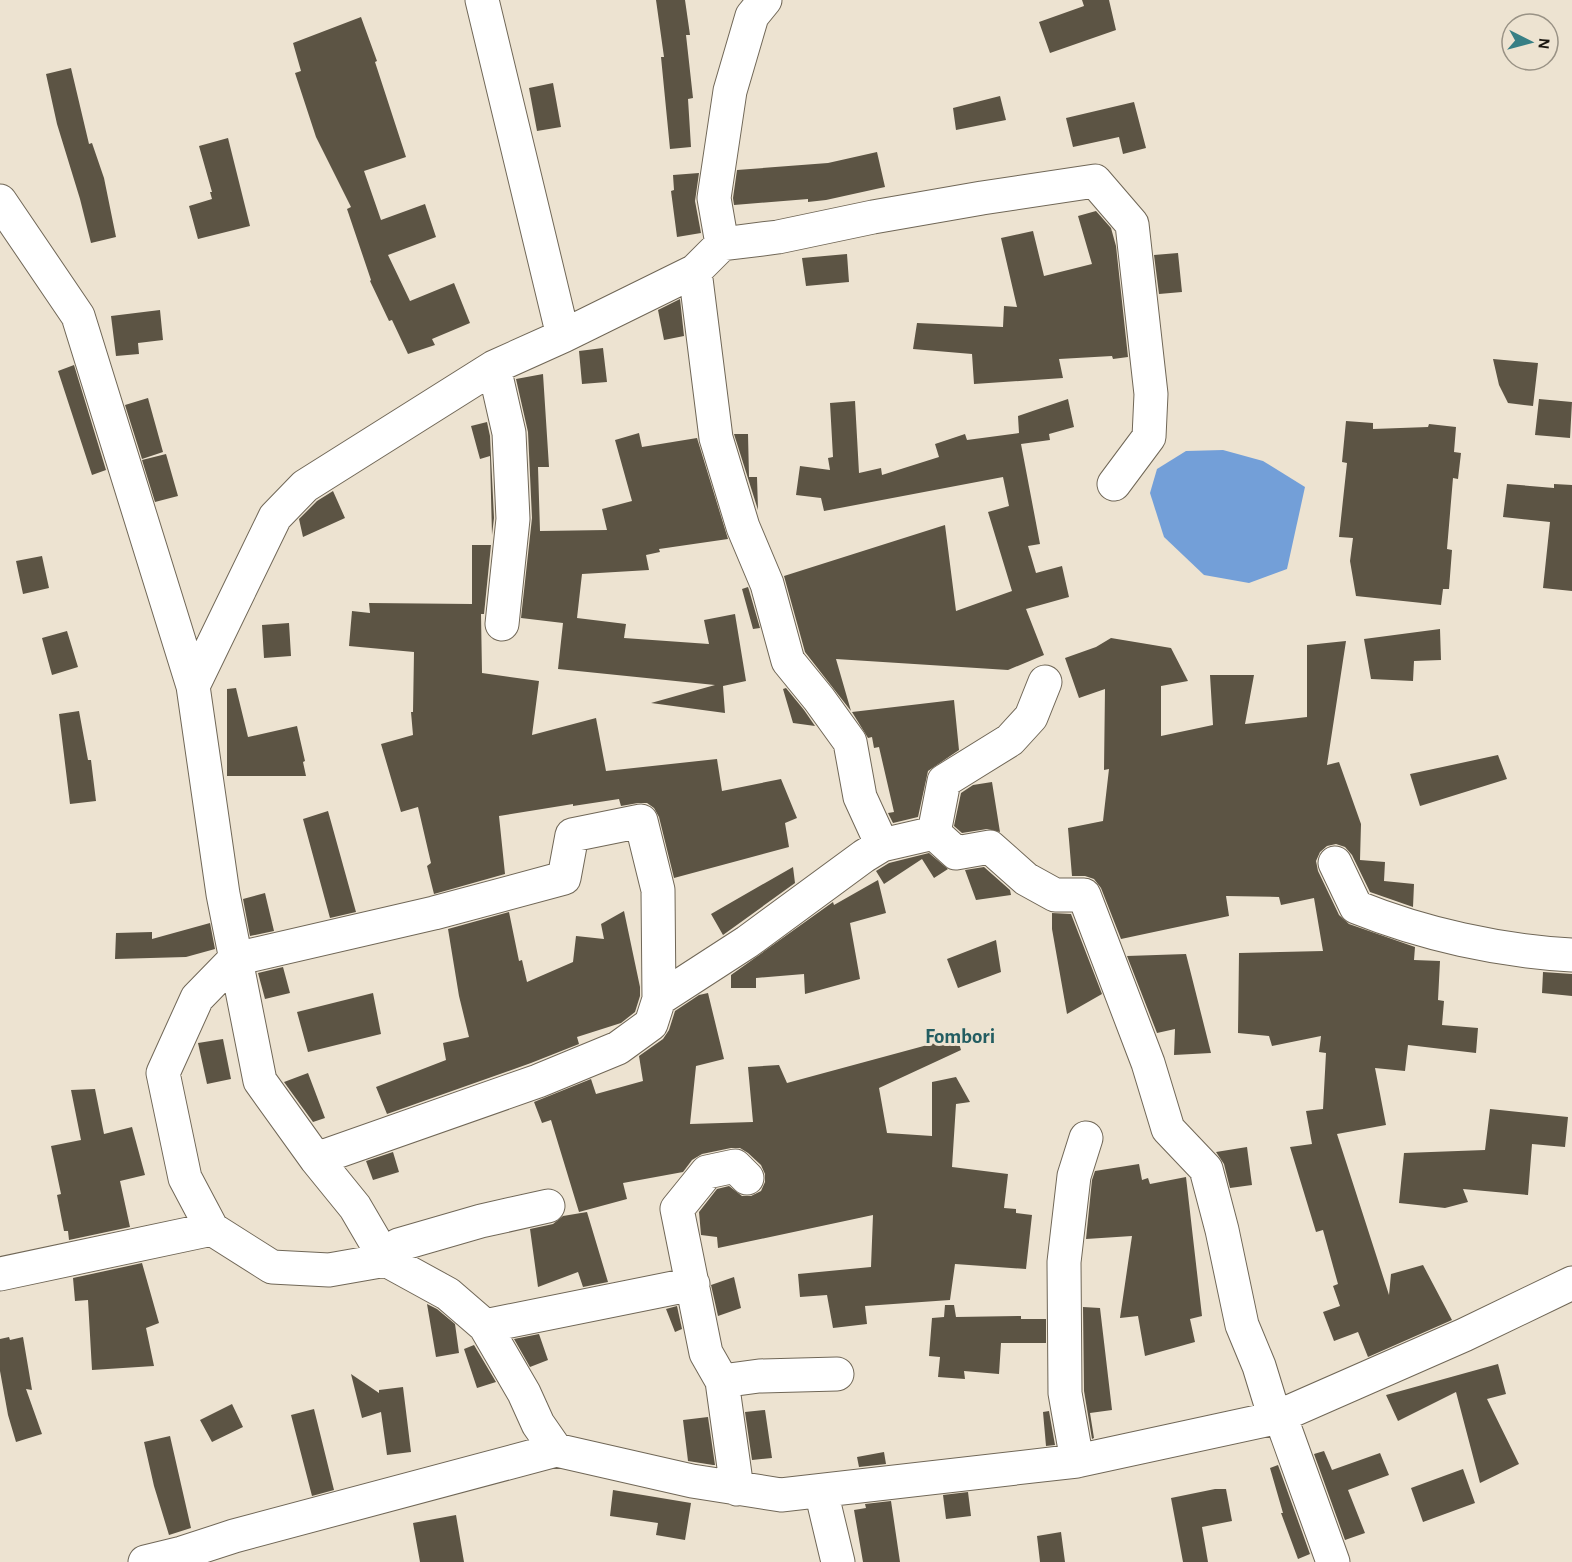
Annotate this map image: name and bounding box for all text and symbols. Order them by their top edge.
north arrow [1500,12,1560,72]
text: N [1535,37,1552,50]
district label: Fombori [925,1026,995,1047]

